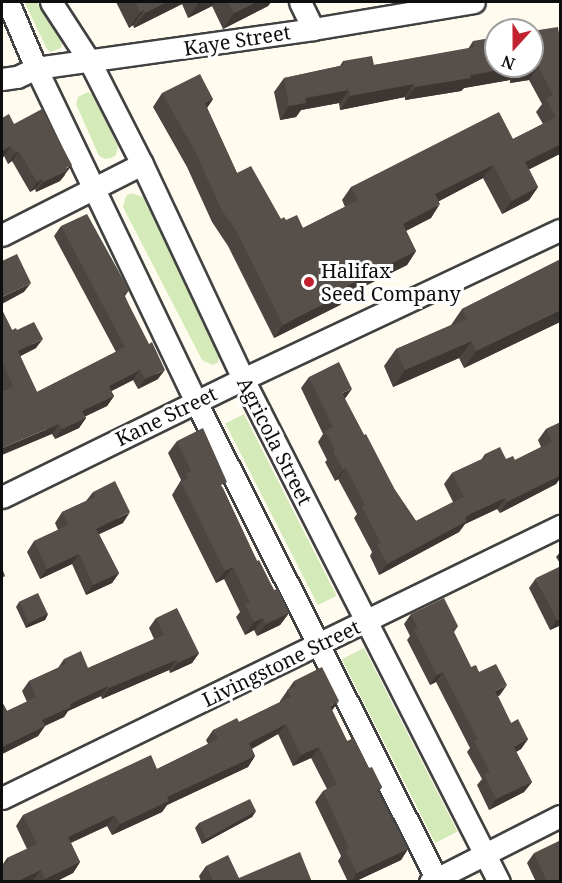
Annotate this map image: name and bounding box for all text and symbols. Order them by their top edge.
north arrow [484,18,544,78]
street label: Kaye Street [182,20,292,60]
text: N [498,50,518,75]
place label: Halifax Seed Company [321,258,461,305]
marker: Halifax Seed Company [302,275,316,289]
street label: Agricola Street [233,373,317,509]
street label: Kane Street [111,381,221,451]
street label: Livingstone Street [198,614,364,712]

